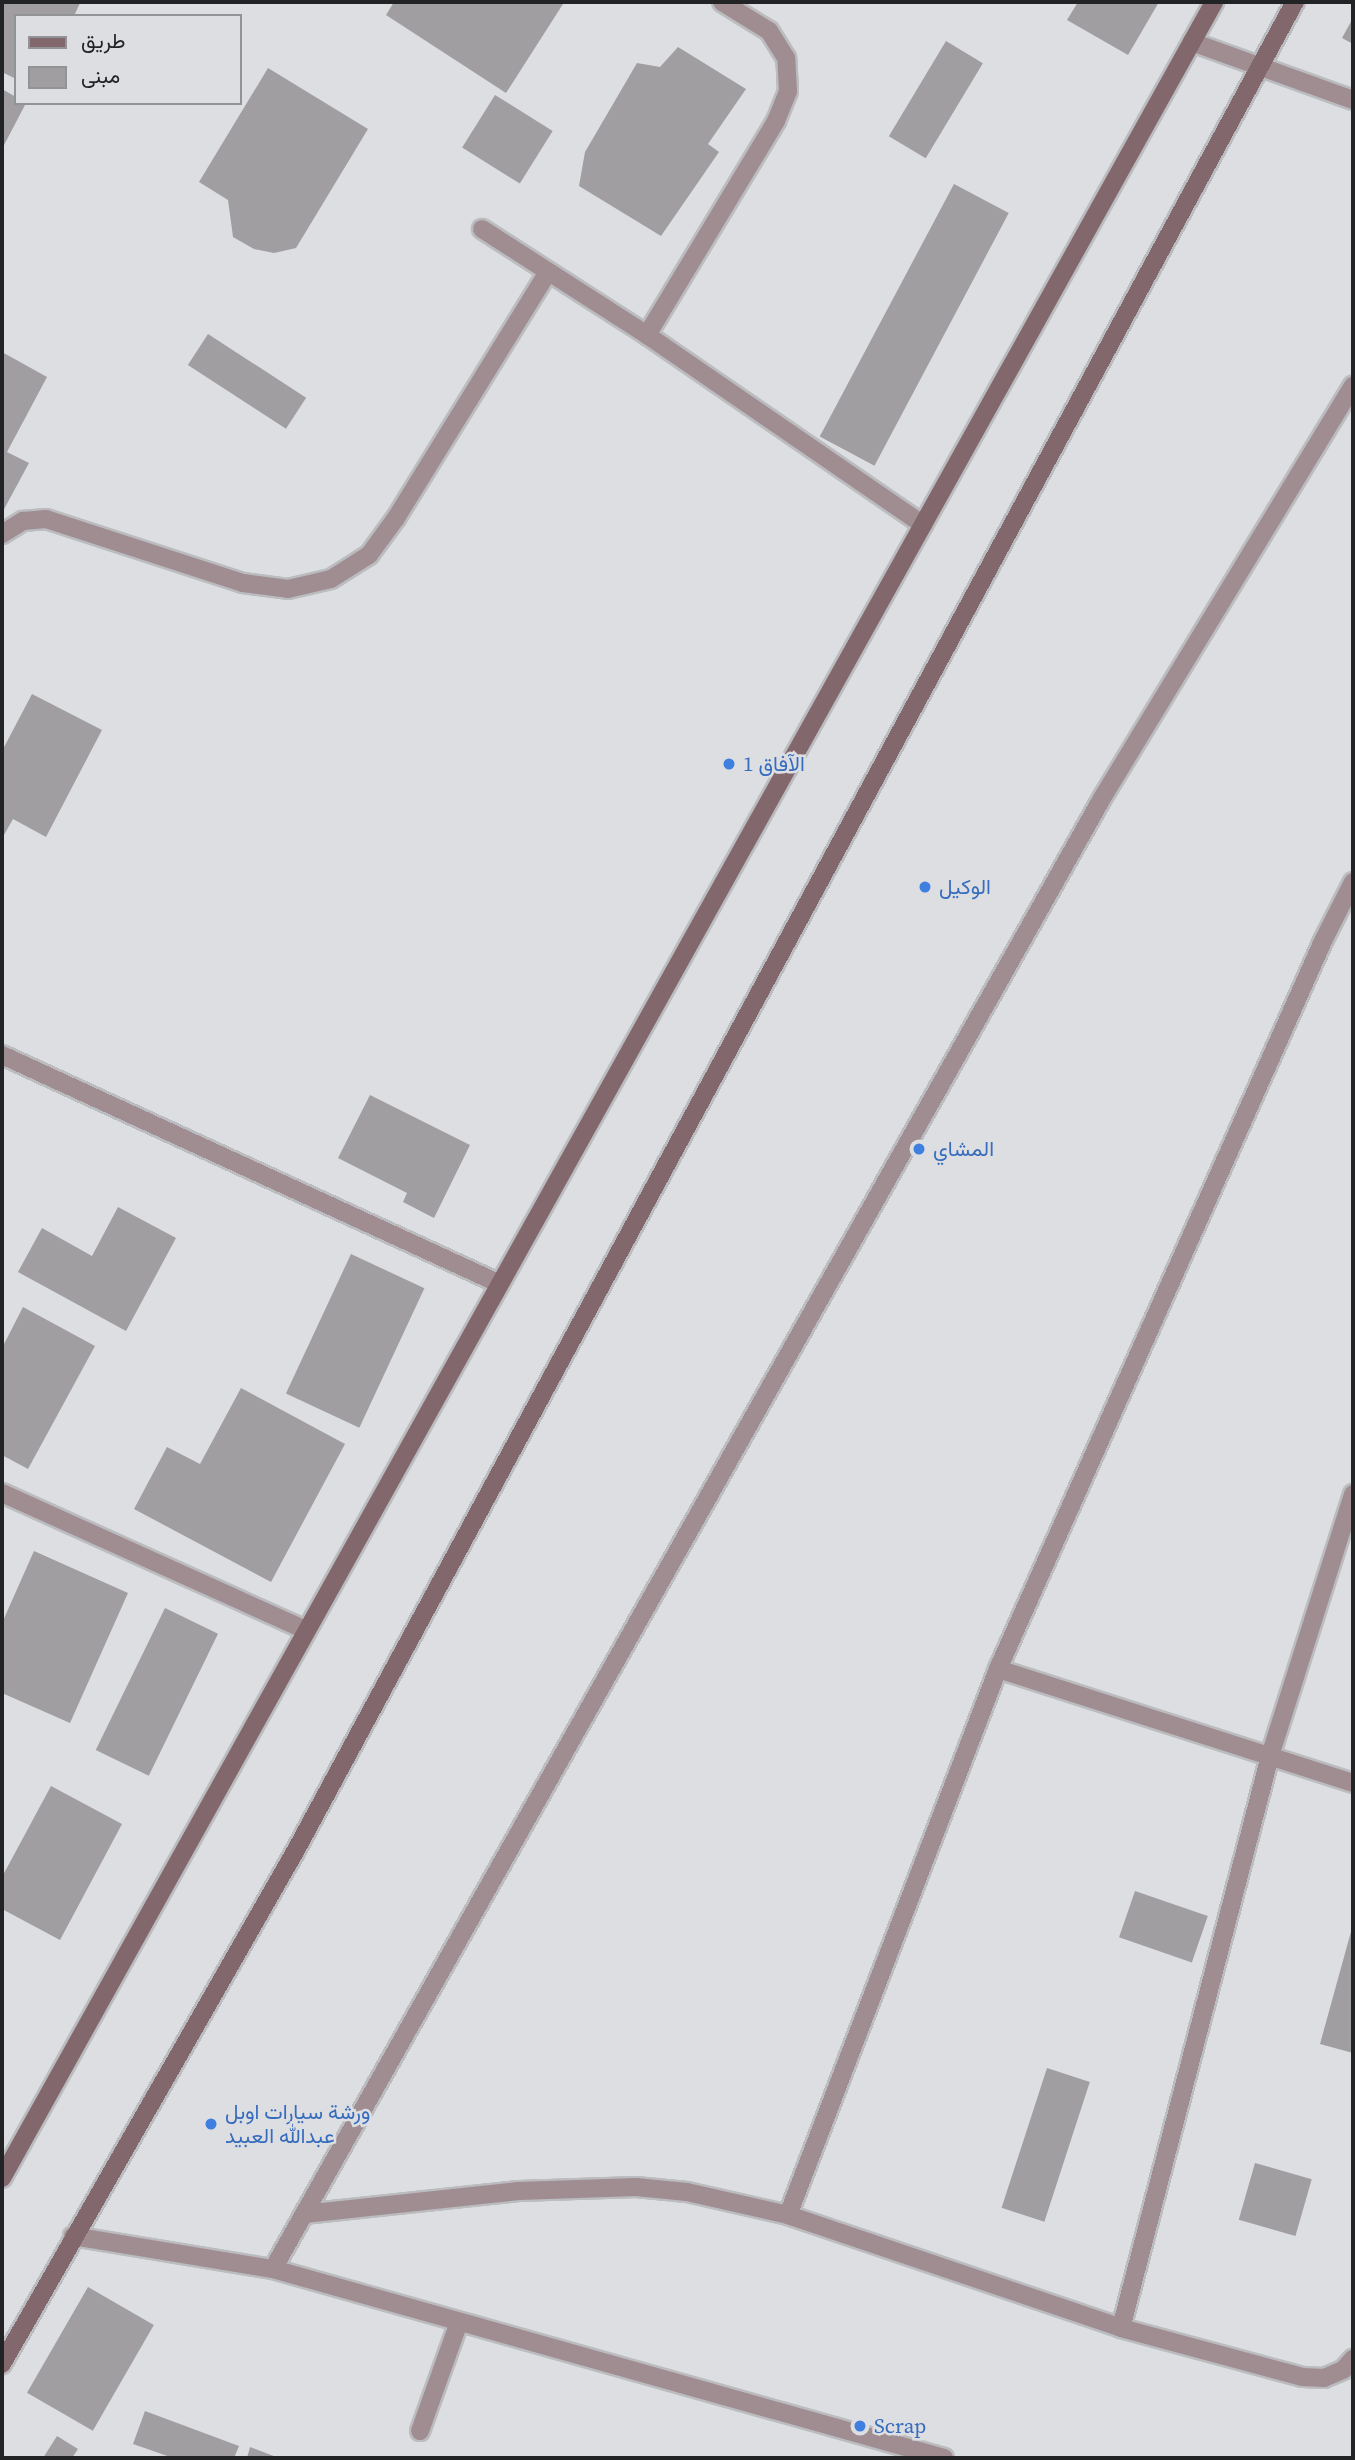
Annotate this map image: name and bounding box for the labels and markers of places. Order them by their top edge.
place label: الآفاق 1 [743,751,805,777]
marker: الآفاق 1 [721,756,737,772]
place label: الوكيل [939,874,991,900]
marker: الوكيل [917,879,933,895]
place label: المشاي [933,1136,994,1162]
marker: المشاي [911,1141,927,1157]
place label: ورشة سيارات اوبل عبدالله العبيد [225,2099,370,2149]
marker: ورشة سيارات اوبل عبدالله العبيد [203,2116,219,2132]
place label: Scrap [874,2413,926,2439]
marker: Scrap [852,2418,868,2434]

